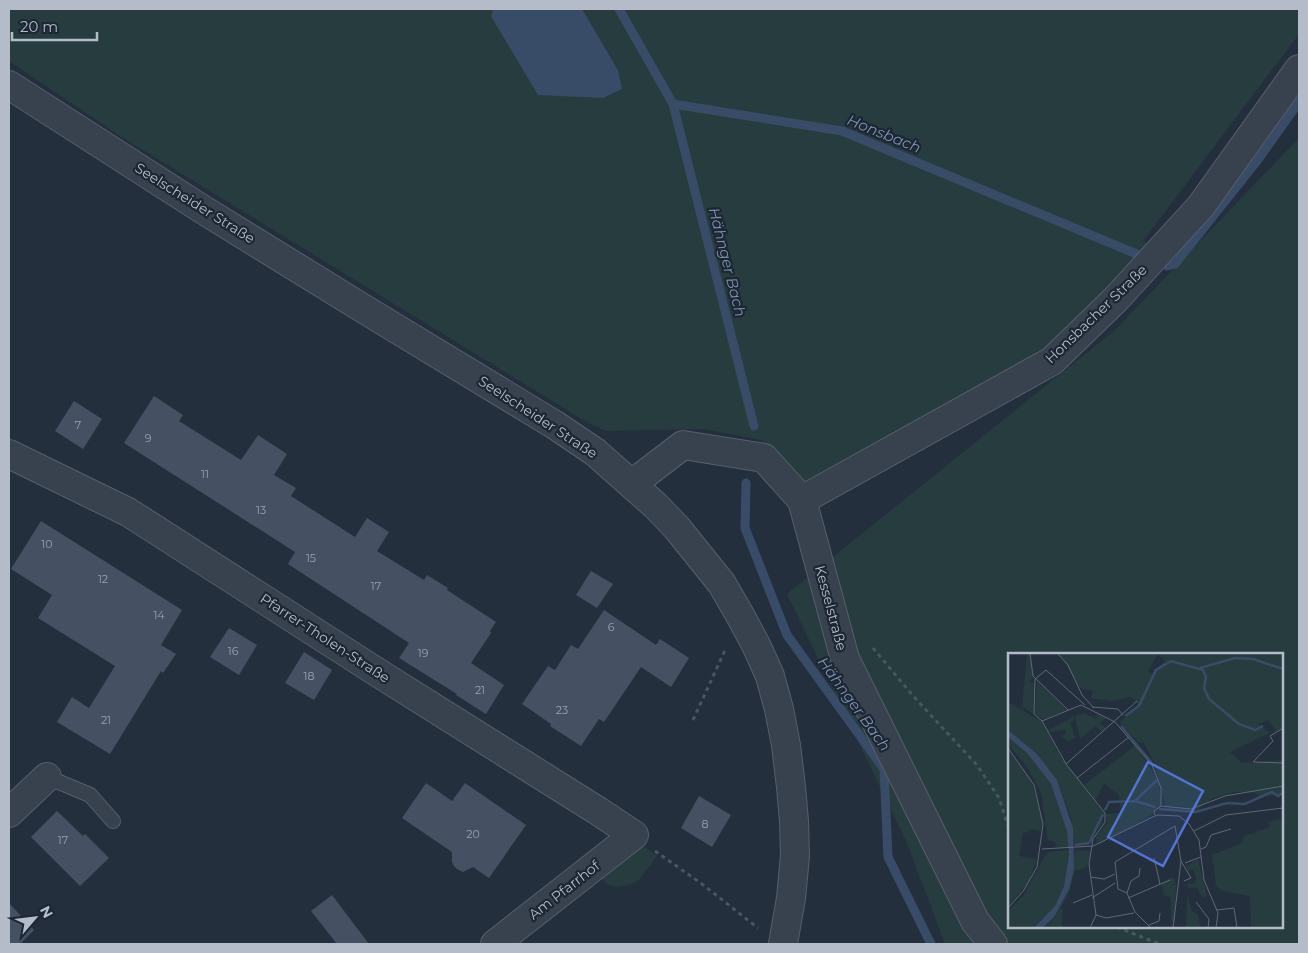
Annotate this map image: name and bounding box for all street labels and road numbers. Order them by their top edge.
street label: Seelscheider Straße [132,159,258,247]
street label: Honsbacher Straße [1041,261,1151,367]
street label: Seelscheider Straße [475,372,601,462]
street label: Kesselstraße [811,563,851,653]
street label: Pfarrer-Tholen-Straße [257,589,393,687]
street label: Am Pfarrhof [525,856,604,923]

